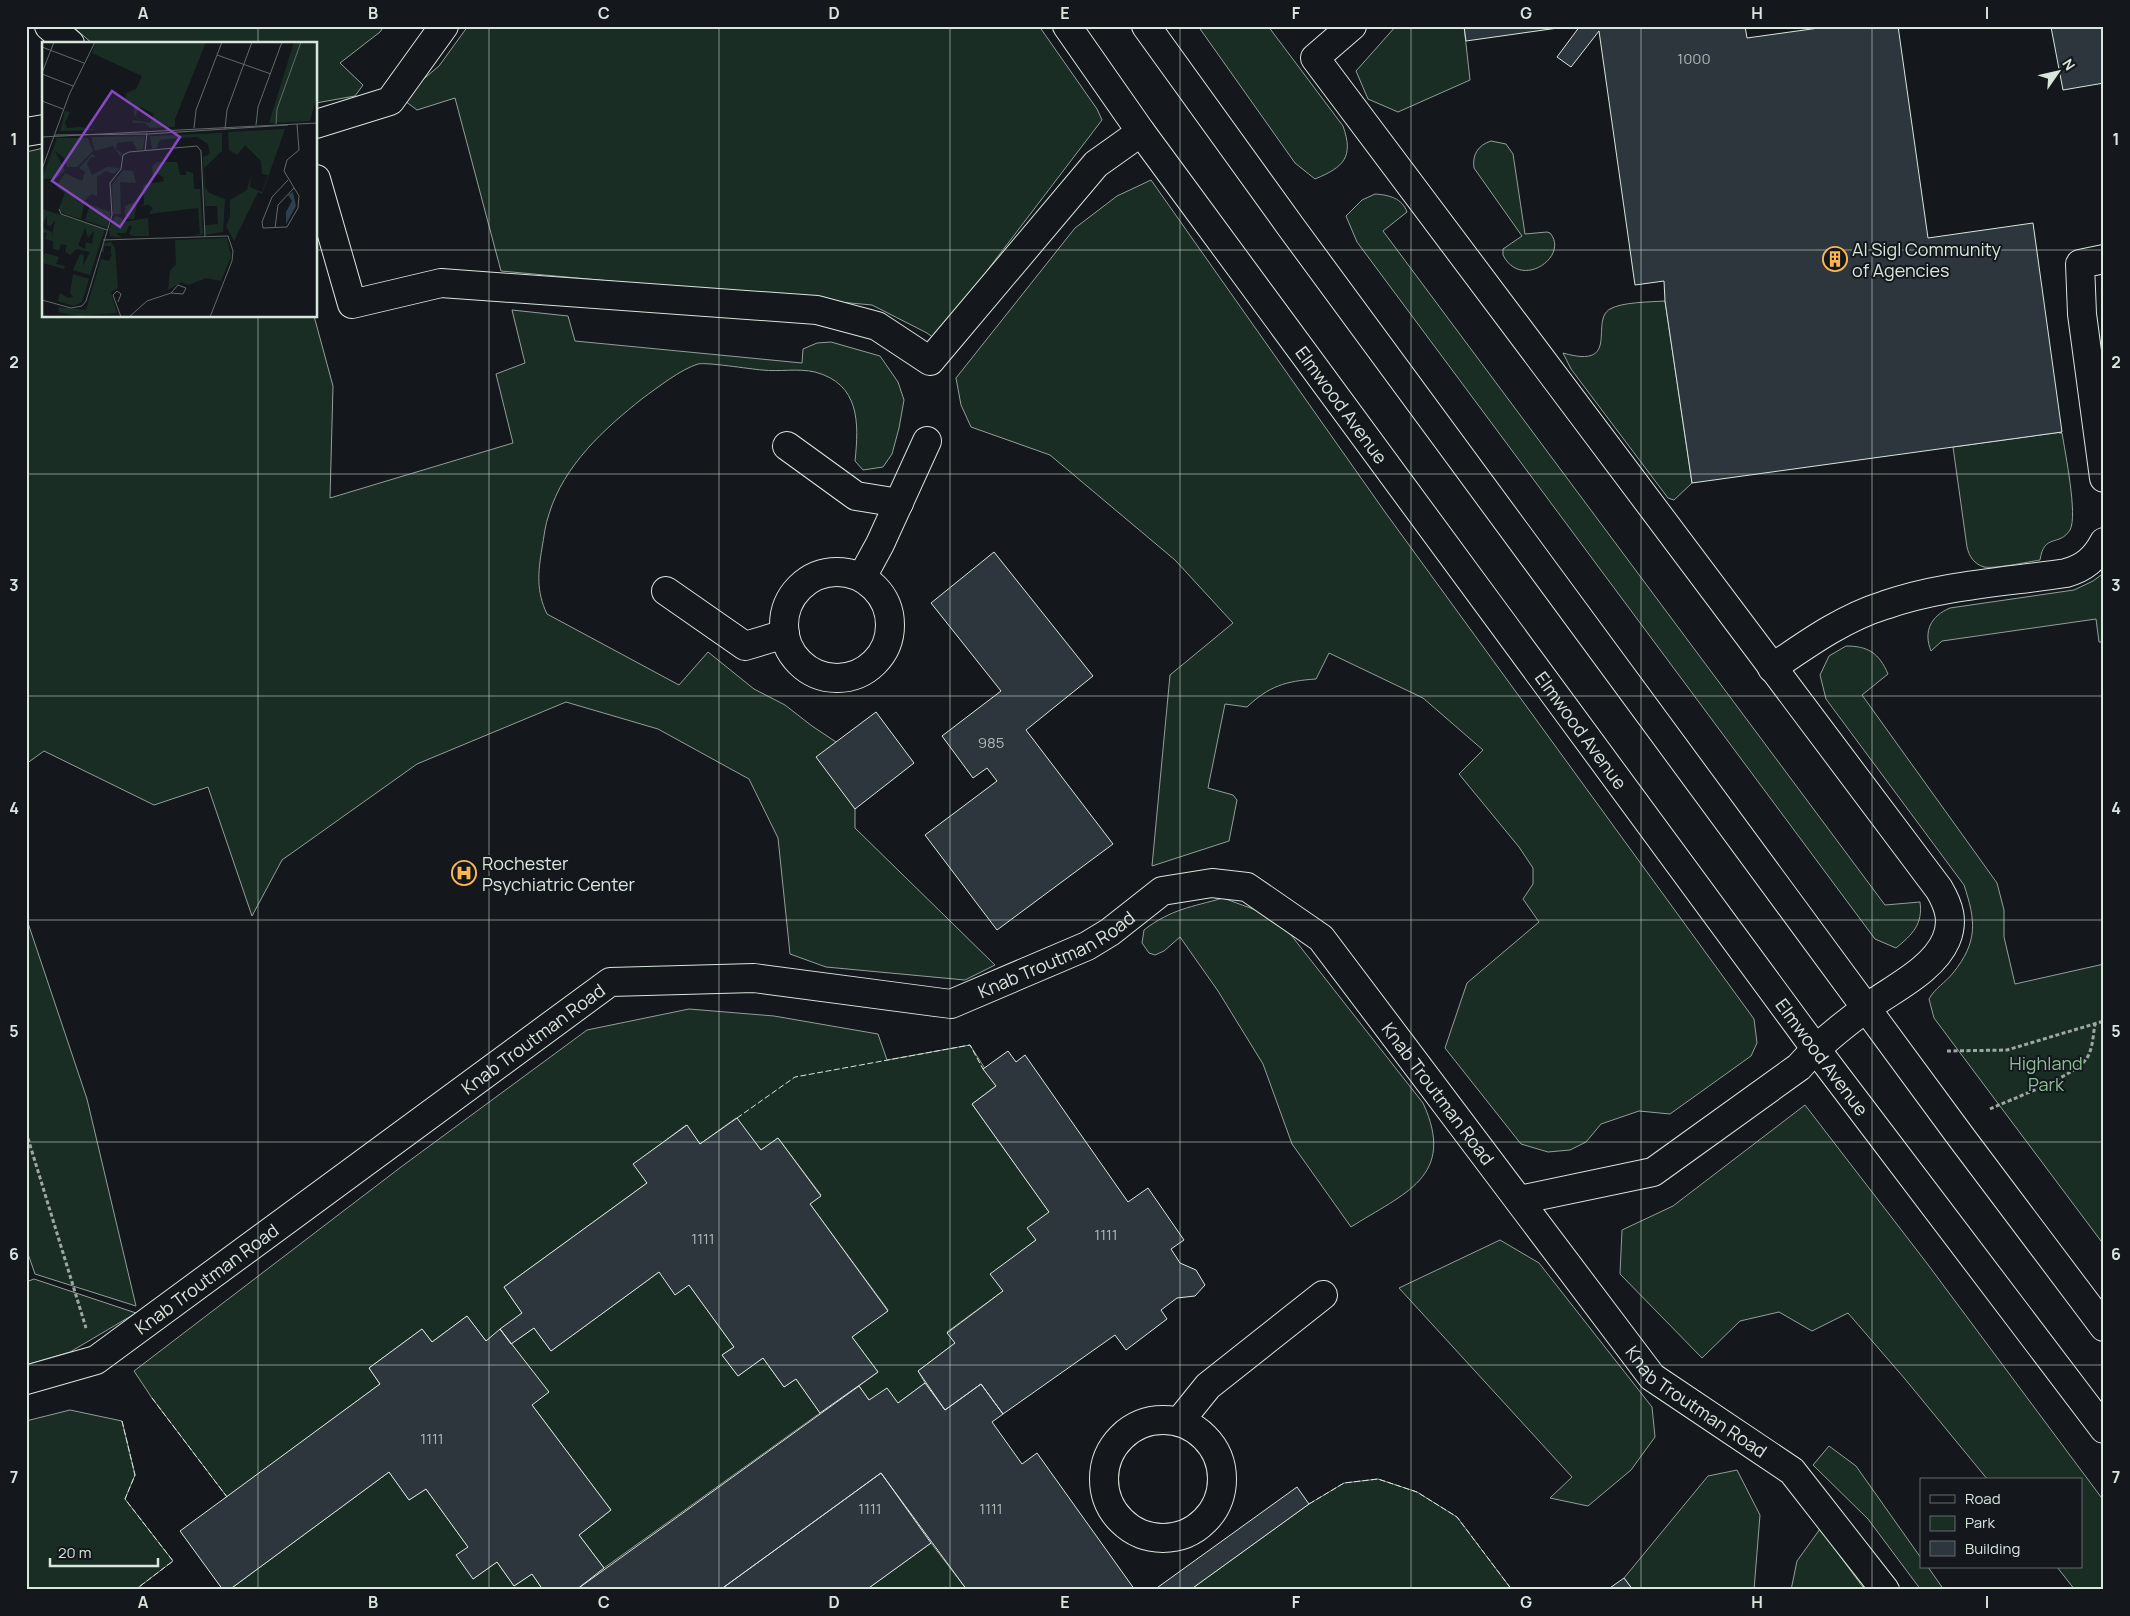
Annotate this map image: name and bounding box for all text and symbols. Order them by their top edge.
text: A [138,2,149,24]
text: B [368,2,378,24]
text: C [598,2,610,24]
text: D [828,2,840,24]
text: E [1060,2,1070,24]
text: F [1292,2,1301,24]
text: G [1520,2,1532,24]
text: H [1751,2,1763,24]
text: I [1985,2,1989,24]
inset map [42,42,318,318]
house number: 1000 [1677,48,1711,69]
north arrow [2032,48,2082,98]
text: N [2059,55,2080,74]
text: 1 [10,128,18,150]
text: 1 [2112,128,2120,150]
place label: Al Sigl Community of Agencies [1852,237,2002,282]
building icon: Al Sigl Community of Agencies [1822,246,1848,272]
street label: Elmwood Avenue [1290,341,1393,469]
text: 2 [9,351,19,373]
text: 2 [2111,351,2121,373]
text: 3 [9,574,19,596]
text: 3 [2111,574,2121,596]
street label: Elmwood Avenue [1530,667,1632,794]
house number: 985 [978,732,1004,753]
text: 4 [9,797,19,819]
text: 4 [2111,797,2121,819]
place label: Rochester Psychiatric Center [482,851,636,896]
hospital icon: Rochester Psychiatric Center [451,860,477,886]
street label: Knab Troutman Road [974,905,1139,1003]
street label: Knab Troutman Road [456,978,609,1100]
street label: Elmwood Avenue [1771,994,1874,1120]
street label: Knab Troutman Road [1377,1017,1500,1170]
text: 5 [9,1020,19,1042]
text: 5 [2111,1020,2121,1042]
park label: Highland Park [2009,1051,2083,1096]
street label: Knab Troutman Road [130,1218,283,1340]
house number: 1111 [1094,1224,1118,1245]
house number: 1111 [691,1228,715,1249]
text: 6 [9,1243,19,1265]
text: 6 [2111,1243,2121,1265]
street label: Knab Troutman Road [1620,1341,1772,1463]
house number: 1111 [420,1428,444,1449]
text: 7 [10,1466,18,1488]
text: 7 [2112,1466,2120,1488]
legend [1920,1478,2082,1568]
text: Road [1965,1488,2001,1509]
house number: 1111 [858,1498,882,1519]
house number: 1111 [979,1498,1003,1519]
text: Park [1965,1512,1995,1533]
scale bar [50,1536,158,1568]
text: Building [1965,1538,2020,1559]
text: 20 m [58,1542,91,1563]
text: A [138,1591,149,1613]
text: B [368,1591,378,1613]
text: C [598,1591,610,1613]
text: D [828,1591,840,1613]
text: E [1060,1591,1070,1613]
text: F [1292,1591,1301,1613]
text: G [1520,1591,1532,1613]
text: H [1751,1591,1763,1613]
text: I [1985,1591,1989,1613]

